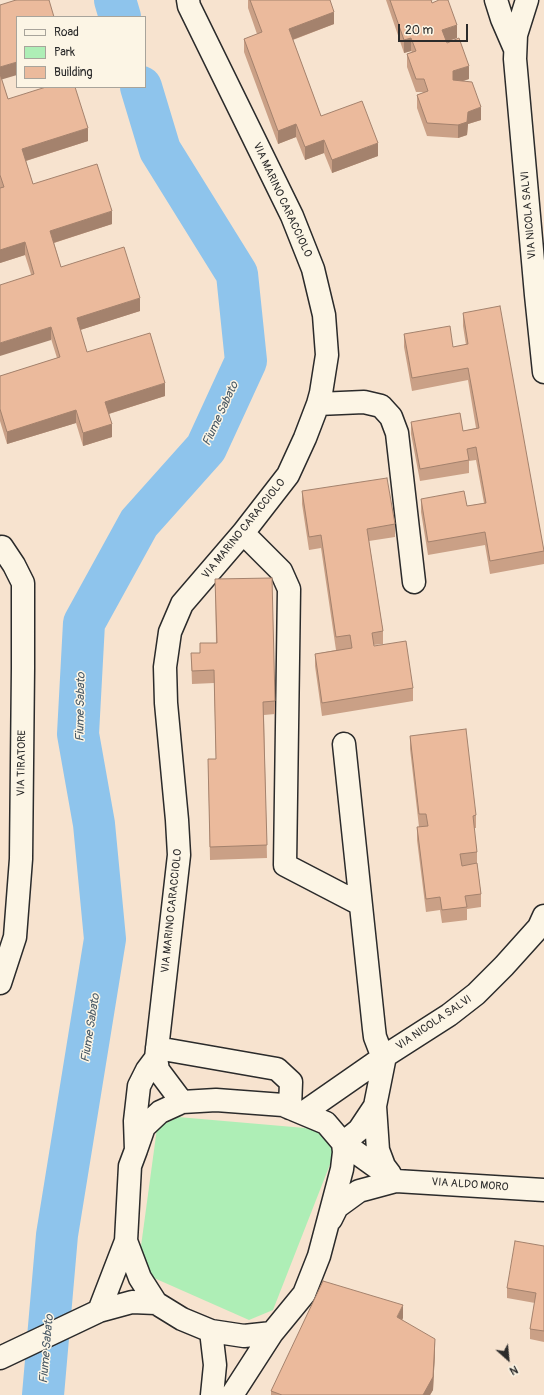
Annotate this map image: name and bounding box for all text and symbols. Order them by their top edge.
legend [16,16,146,88]
scale bar [400,16,470,42]
text: 20 m [405,23,433,38]
text: Road [54,25,79,40]
text: Park [54,45,75,60]
text: Building [54,65,93,80]
street label: VIA MARINO CARACCIOLO [250,141,314,259]
street label: VIA NICOLA SALVI [519,170,539,260]
water label: Fiume Sabato [200,380,242,448]
street label: VIA MARINO CARACCIOLO [200,476,288,582]
water label: Fiume Sabato [73,672,89,742]
street label: VIA TIRATORE [15,730,29,796]
street label: VIA MARINO CARACCIOLO [159,848,185,974]
water label: Fiume Sabato [78,993,104,1063]
street label: VIA NICOLA SALVI [394,993,474,1053]
street label: VIA ALDO MORO [431,1176,509,1194]
water label: Fiume Sabato [37,1314,57,1384]
north arrow [488,1339,528,1379]
text: N [507,1363,520,1378]

